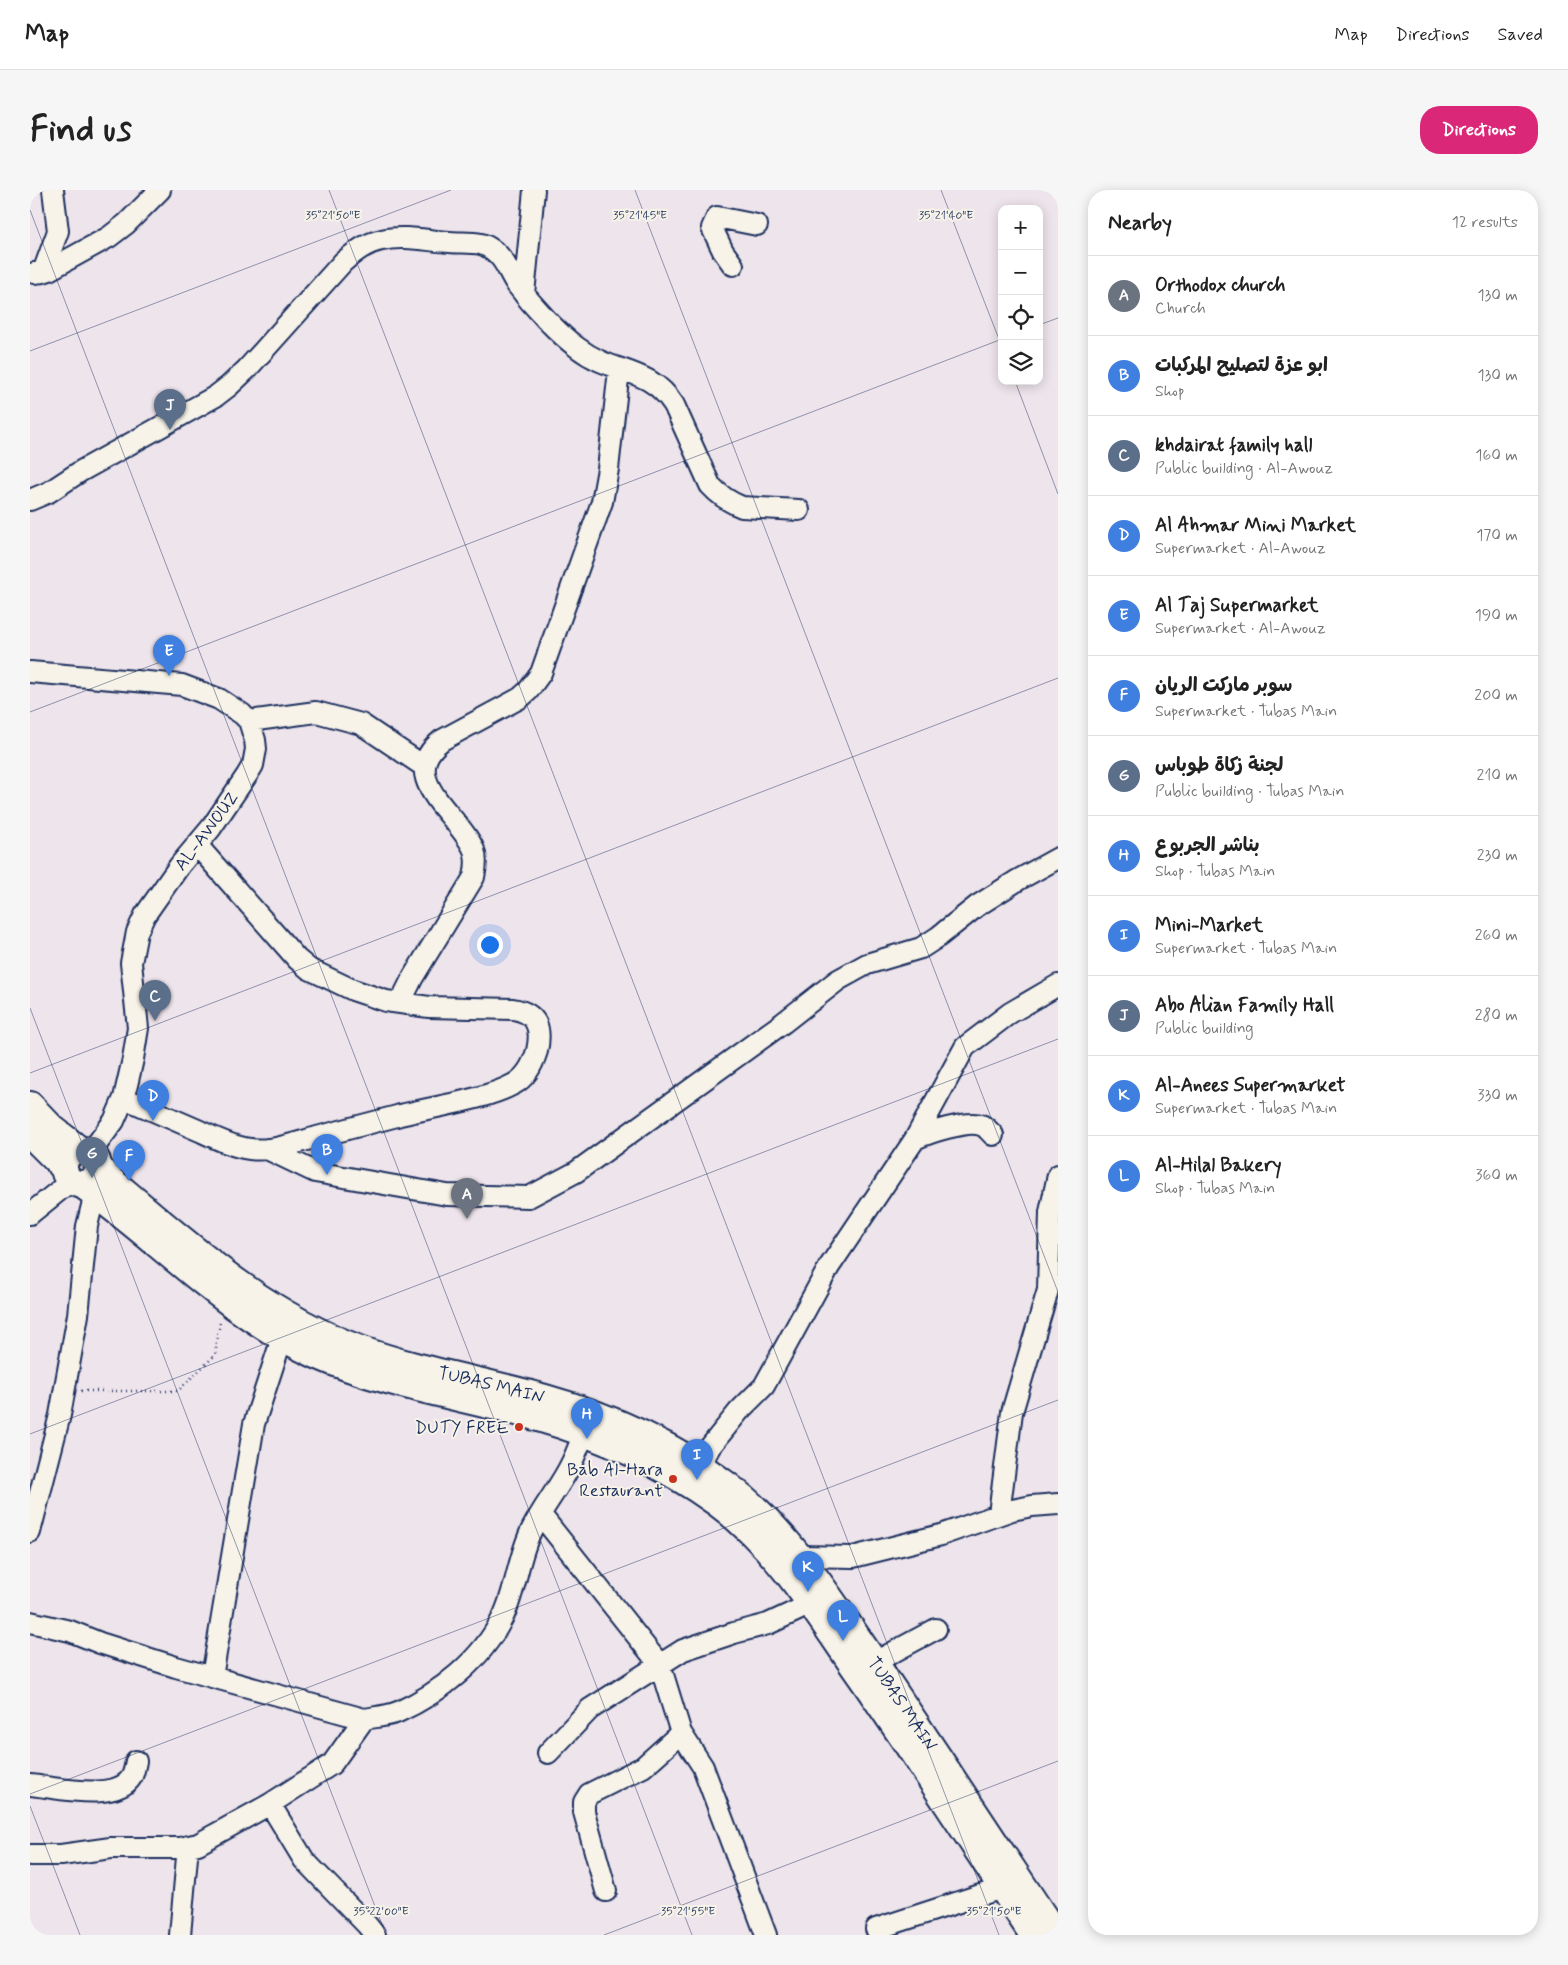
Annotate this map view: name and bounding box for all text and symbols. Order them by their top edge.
text: Map [25,19,69,50]
text: Map [1335,23,1368,47]
text: Directions [1396,23,1470,47]
text: Saved [1498,23,1543,47]
button: Directions [1420,106,1538,154]
text: Find us [30,107,132,153]
map controls [998,205,1043,385]
button: + [998,205,1043,250]
text: 35°21'50"E [306,208,360,224]
text: 35°21'45"E [613,208,667,224]
text: 35°21'40"E [919,208,973,224]
text: Nearby [1108,209,1172,237]
text: 12 results [1452,212,1518,233]
button: − [998,250,1043,295]
text: Orthodox church [1155,273,1285,298]
text: A [1119,285,1129,306]
text: 130 m [1477,285,1518,306]
button: locate [998,295,1043,340]
text: Church [1155,298,1206,319]
button: layers [998,340,1043,385]
text: ابو عزة لتصليح المركبات [1155,353,1328,378]
text: B [1119,365,1129,386]
text: 130 m [1477,365,1518,386]
text: Shop [1155,381,1184,402]
pin: J [154,389,186,430]
text: khdairat family hall [1155,433,1312,458]
text: C [1118,445,1130,466]
text: 160 m [1475,445,1518,466]
text: Public building · Al-Awouz [1155,458,1333,479]
text: Al Ahmar Mini Market [1155,513,1356,538]
text: D [1118,525,1130,546]
text: 170 m [1476,525,1518,546]
text: Supermarket · Al-Awouz [1155,538,1326,559]
text: Al Taj Supermarket [1155,593,1319,618]
text: E [1119,605,1129,626]
text: 190 m [1475,605,1518,626]
text: Supermarket · Al-Awouz [1155,618,1326,639]
pin: E [153,635,185,676]
text: سوبر ماركت الريان [1155,673,1292,698]
text: F [1120,685,1128,706]
text: 200 m [1474,685,1518,706]
text: Supermarket · Tubas Main [1155,701,1337,722]
text: لجنة زكاة طوباس [1155,753,1283,778]
text: G [1119,765,1129,786]
text: 210 m [1477,765,1518,786]
text: Public building · Tubas Main [1155,781,1344,802]
street label: AL-AWOUZ [169,787,244,876]
text: بناشر الجربوع [1155,833,1259,858]
text: H [1119,845,1129,866]
text: 230 m [1477,845,1518,866]
text: Shop · Tubas Main [1155,861,1275,882]
text: Mini-Market [1155,913,1263,938]
text: I [1120,925,1128,946]
text: 260 m [1475,925,1518,946]
your location [477,932,503,958]
text: Supermarket · Tubas Main [1155,938,1337,959]
pin: C [139,980,171,1021]
text: Abo Alian Family Hall [1155,993,1334,1018]
text: J [1119,1005,1129,1026]
text: 280 m [1475,1005,1518,1026]
text: Public building [1155,1018,1254,1039]
text: Al-Anees Supermarket [1155,1073,1345,1098]
pin: D [137,1080,169,1121]
text: K [1118,1085,1130,1106]
text: 330 m [1477,1085,1518,1106]
text: Supermarket · Tubas Main [1155,1098,1337,1119]
pin: B [311,1134,343,1175]
pin: G [76,1137,108,1178]
pin: F [113,1140,145,1181]
text: Al-Hilal Bakery [1155,1153,1282,1178]
text: L [1119,1165,1129,1186]
text: 360 m [1475,1165,1518,1186]
pin: A [451,1178,483,1219]
text: Shop · Tubas Main [1155,1178,1275,1199]
street label: TUBAS MAIN [435,1361,547,1410]
pin: H [571,1398,603,1439]
place label: DUTY FREE [415,1416,509,1440]
marker: DUTY FREE [513,1421,525,1433]
pin: I [681,1439,713,1480]
place label: Bab Al-Hara Restaurant [567,1458,663,1503]
marker: Bab Al-Hara Restaurant [667,1473,679,1485]
pin: K [792,1551,824,1592]
pin: L [827,1600,859,1641]
street label: TUBAS MAIN [861,1652,942,1756]
text: 35°22'00"E [353,1904,409,1920]
text: 35°21'55"E [661,1904,715,1920]
text: 35°21'50"E [967,1904,1021,1920]

